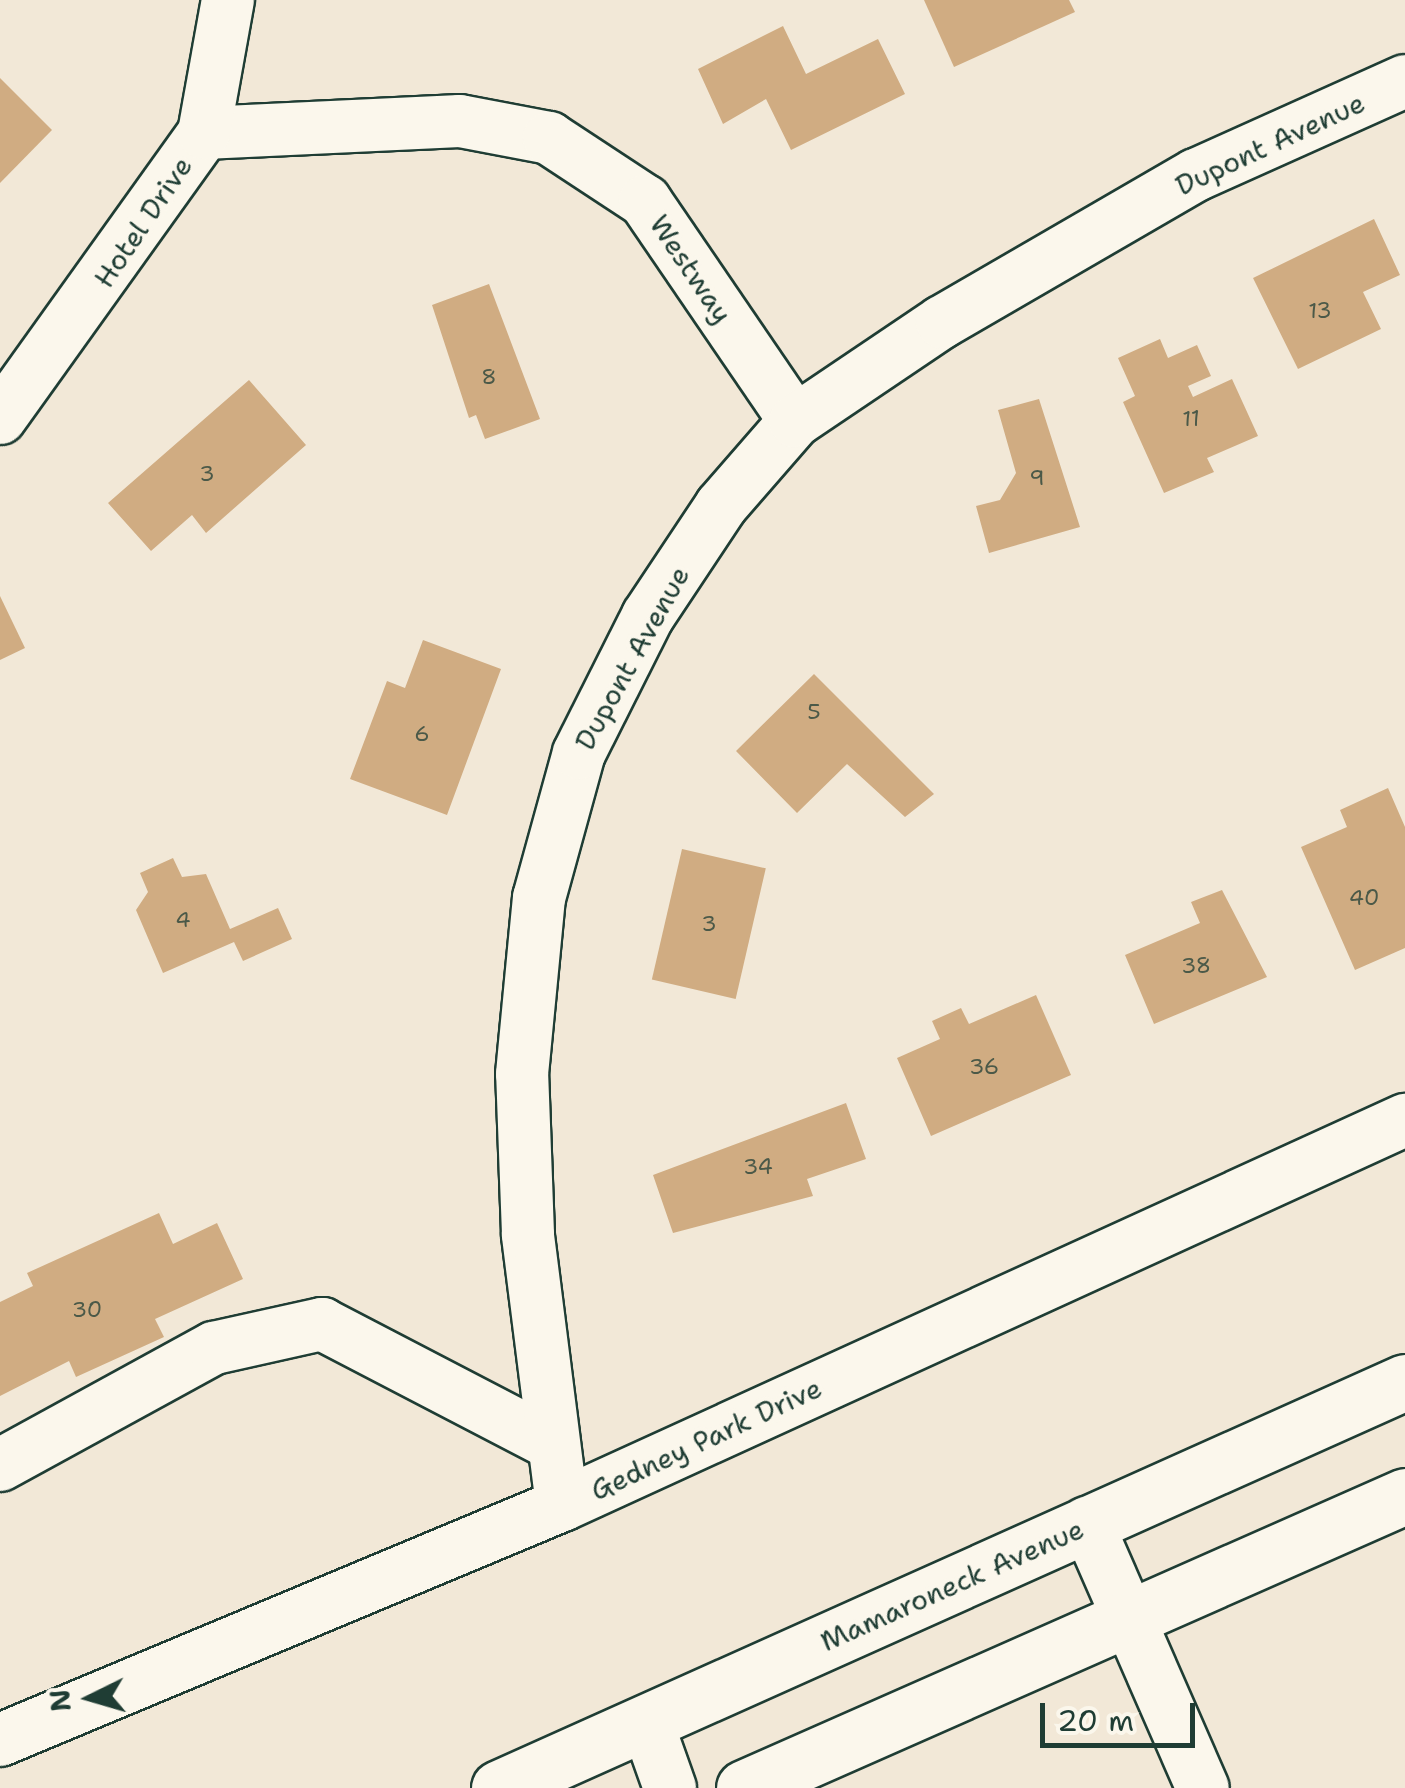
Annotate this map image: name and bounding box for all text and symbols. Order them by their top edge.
street label: Dupont Avenue [1170,86,1370,202]
street label: Hotel Drive [87,150,199,294]
street label: Westway [643,208,739,330]
house number: 13 [1308,298,1332,324]
house number: 8 [481,364,497,390]
house number: 11 [1182,406,1200,432]
house number: 3 [199,461,215,487]
house number: 9 [1029,465,1045,491]
street label: Dupont Avenue [568,560,696,756]
house number: 5 [807,699,821,725]
house number: 6 [414,721,430,747]
house number: 40 [1349,885,1379,911]
house number: 4 [175,907,191,933]
house number: 3 [701,911,717,937]
house number: 38 [1181,953,1211,979]
house number: 36 [969,1054,999,1080]
house number: 34 [743,1154,773,1180]
house number: 30 [72,1297,102,1323]
street label: Gedney Park Drive [585,1371,827,1507]
street label: Mamaroneck Avenue [815,1512,1089,1658]
north arrow [40,1648,140,1748]
scale bar [1045,1683,1200,1745]
text: N [40,1688,80,1713]
text: 20 m [1057,1700,1134,1741]

